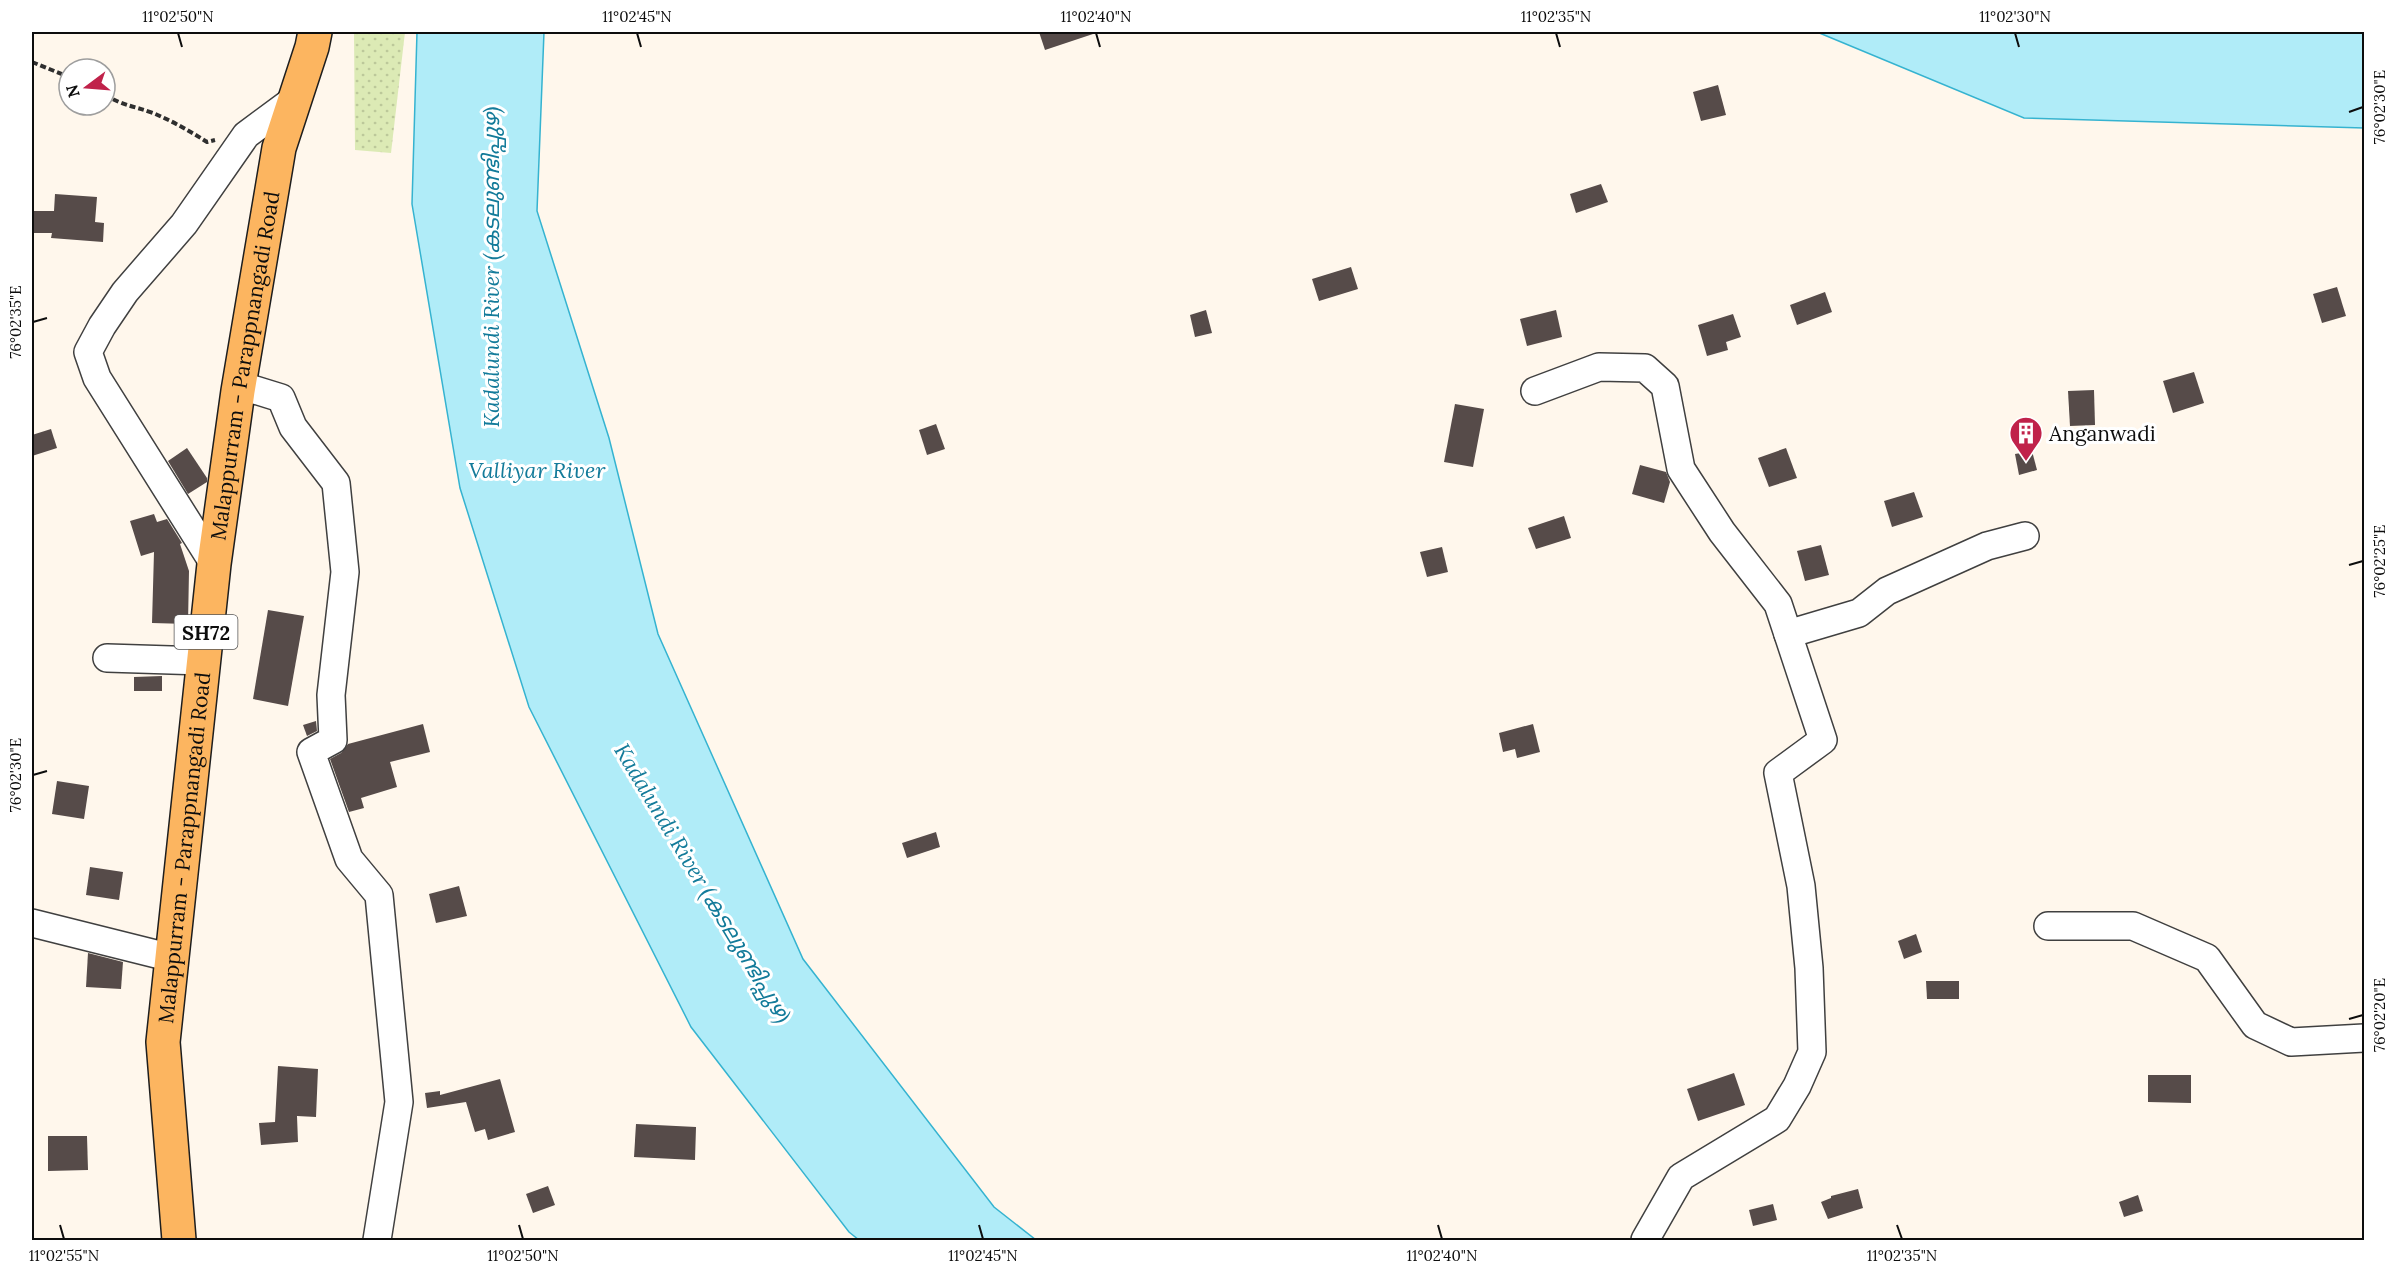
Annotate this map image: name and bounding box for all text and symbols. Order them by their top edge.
text: 11°02'50"N [142,7,214,26]
text: 11°02'45"N [602,7,672,26]
text: 11°02'40"N [1061,7,1131,26]
text: 11°02'35"N [1521,7,1591,26]
text: 11°02'30"N [1979,7,2051,26]
north arrow [57,57,117,117]
text: 76°02'30"E [2370,70,2389,144]
text: N [61,82,84,100]
water label: Kadalundi River (കടലുണ്ടിപ്പുഴ) [477,106,507,428]
street label: Malappurram - Parappnangadi Road [204,189,285,542]
text: 76°02'35"E [6,285,25,359]
building icon: Anganwadi [2008,415,2044,462]
place label: Anganwadi [2048,420,2156,447]
water label: Valliyar River [469,456,606,484]
text: 76°02'25"E [2370,525,2389,597]
road number: SH72 [174,615,238,649]
street label: Malappurram - Parappnangadi Road [152,671,216,1025]
text: 76°02'30"E [6,738,25,812]
water label: Kadalundi River (കടലുണ്ടിപ്പുഴ) [607,738,798,1029]
text: 76°02'20"E [2370,978,2389,1052]
text: 11°02'55"N [29,1246,99,1265]
text: 11°02'50"N [487,1246,559,1265]
text: 11°02'45"N [948,1246,1018,1265]
text: 11°02'40"N [1407,1246,1477,1265]
text: 11°02'35"N [1867,1246,1937,1265]

